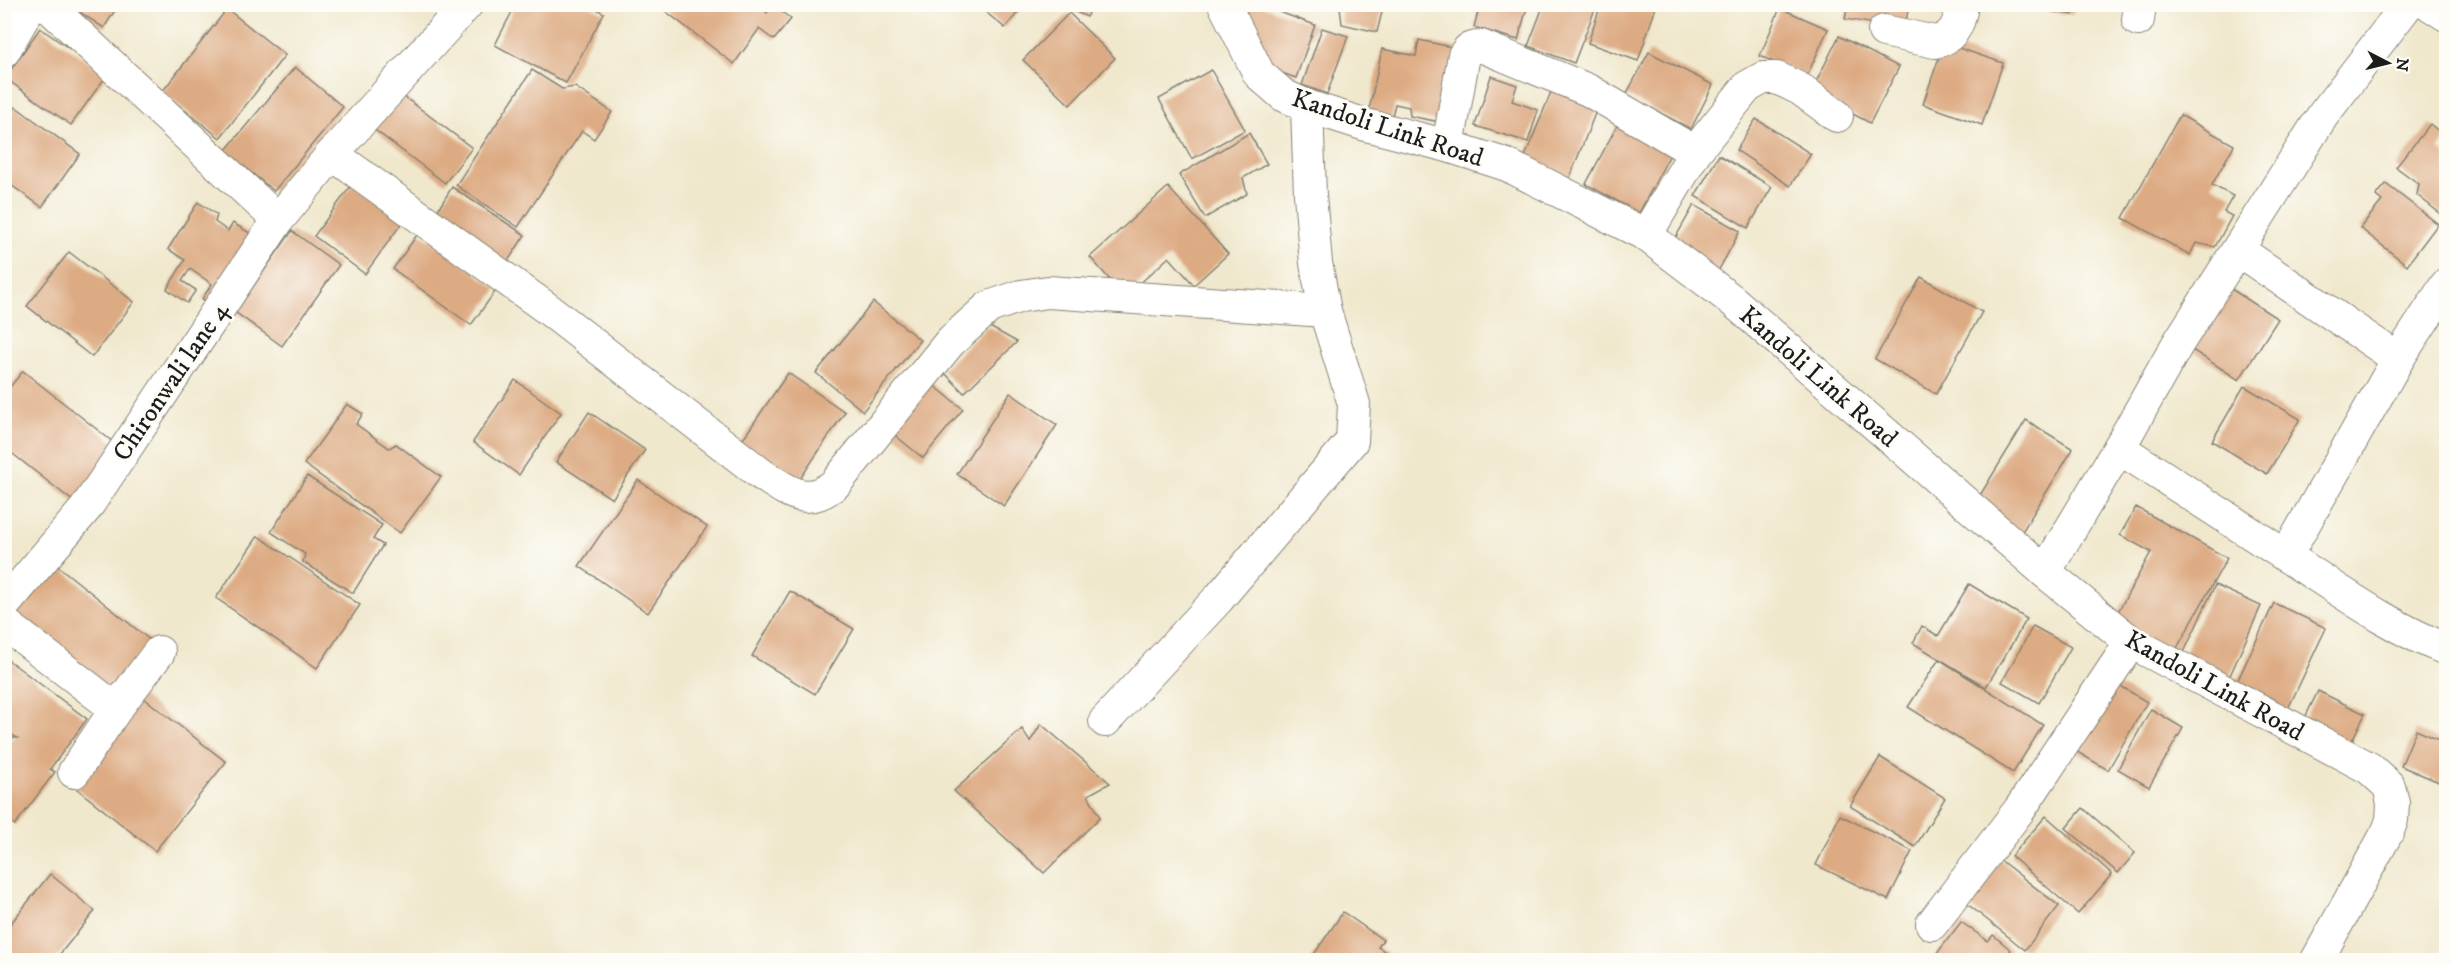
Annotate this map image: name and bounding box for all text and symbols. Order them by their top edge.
north arrow [2358,33,2418,93]
text: N [2391,57,2413,72]
street label: Kandoli Link Road [1287,82,1488,175]
street label: Chironwali lane 4 [106,295,237,468]
street label: Kandoli Link Road [1732,299,1904,455]
street label: Kandoli Link Road [2119,623,2310,749]

